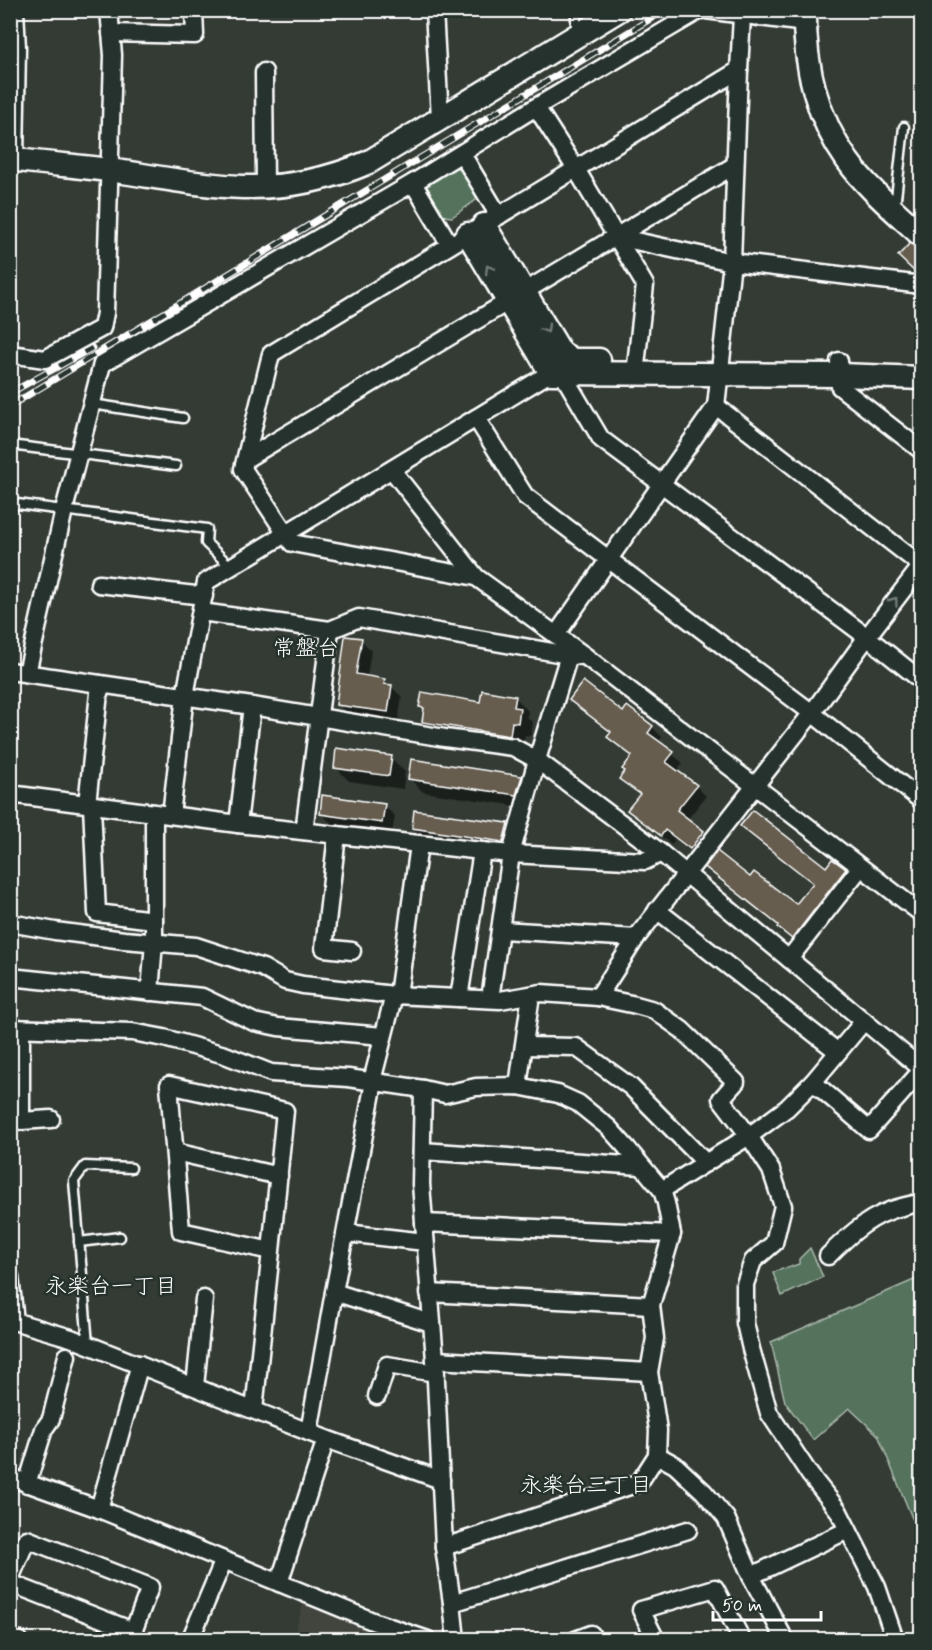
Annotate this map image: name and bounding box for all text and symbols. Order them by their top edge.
one-way arrow [484,265,496,275]
one-way arrow [539,323,551,333]
one-way arrow [887,597,898,608]
district label: 常盤台 [273,635,339,663]
district label: 永楽台一丁目 [45,1273,177,1301]
district label: 永楽台三丁目 [520,1472,652,1500]
scale bar [713,1584,821,1622]
text: 50 m [722,1594,762,1618]

